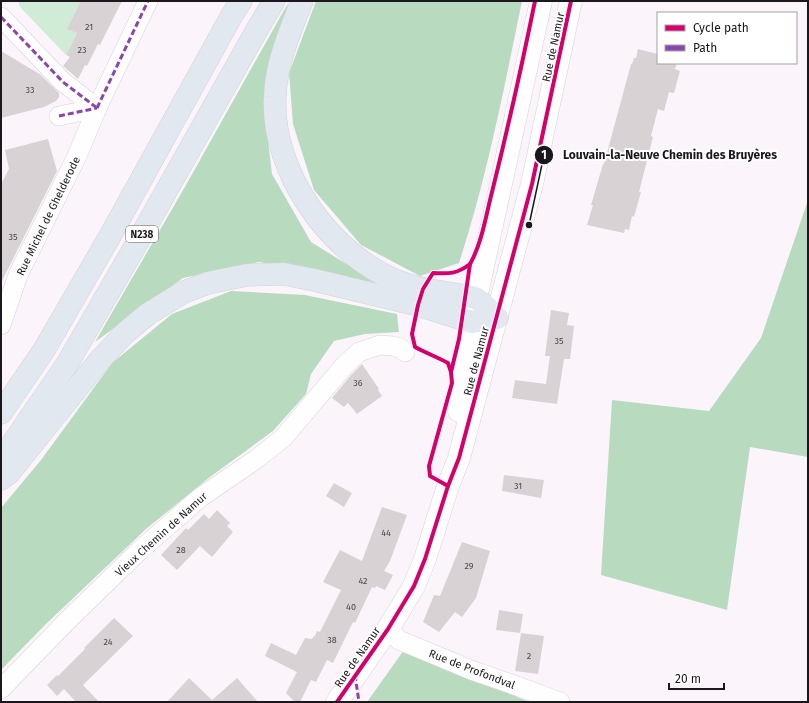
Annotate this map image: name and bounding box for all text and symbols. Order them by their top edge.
street label: Rue de Namur [540,10,567,83]
legend [657,12,797,64]
text: Cycle path [693,21,749,35]
house number: 21 [85,22,93,32]
text: Path [693,41,717,55]
house number: 23 [78,45,86,55]
house number: 33 [26,85,34,95]
callout: Louvain-la-Neuve Chemin des Bruyères [534,143,785,167]
text: 1 [541,148,547,162]
text: Louvain-la-Neuve Chemin des Bruyères [563,148,777,162]
street label: Rue Michel de Ghelderode [14,154,83,278]
road number: N238 [126,226,158,242]
house number: 35 [8,232,18,242]
street label: Rue de Namur [461,324,492,397]
house number: 35 [554,336,564,346]
house number: 36 [353,378,363,388]
house number: 31 [514,481,522,491]
street label: Vieux Chemin de Namur [113,489,211,579]
house number: 44 [381,528,391,538]
house number: 28 [176,545,186,555]
house number: 29 [464,561,474,571]
house number: 42 [358,576,368,586]
house number: 40 [346,602,356,612]
street label: Rue de Namur [332,624,384,690]
house number: 38 [327,635,337,645]
house number: 24 [103,637,113,647]
street label: Rue de Profondval [427,647,517,692]
house number: 2 [527,651,531,661]
scale bar [669,665,724,691]
text: 20 m [675,672,701,686]

